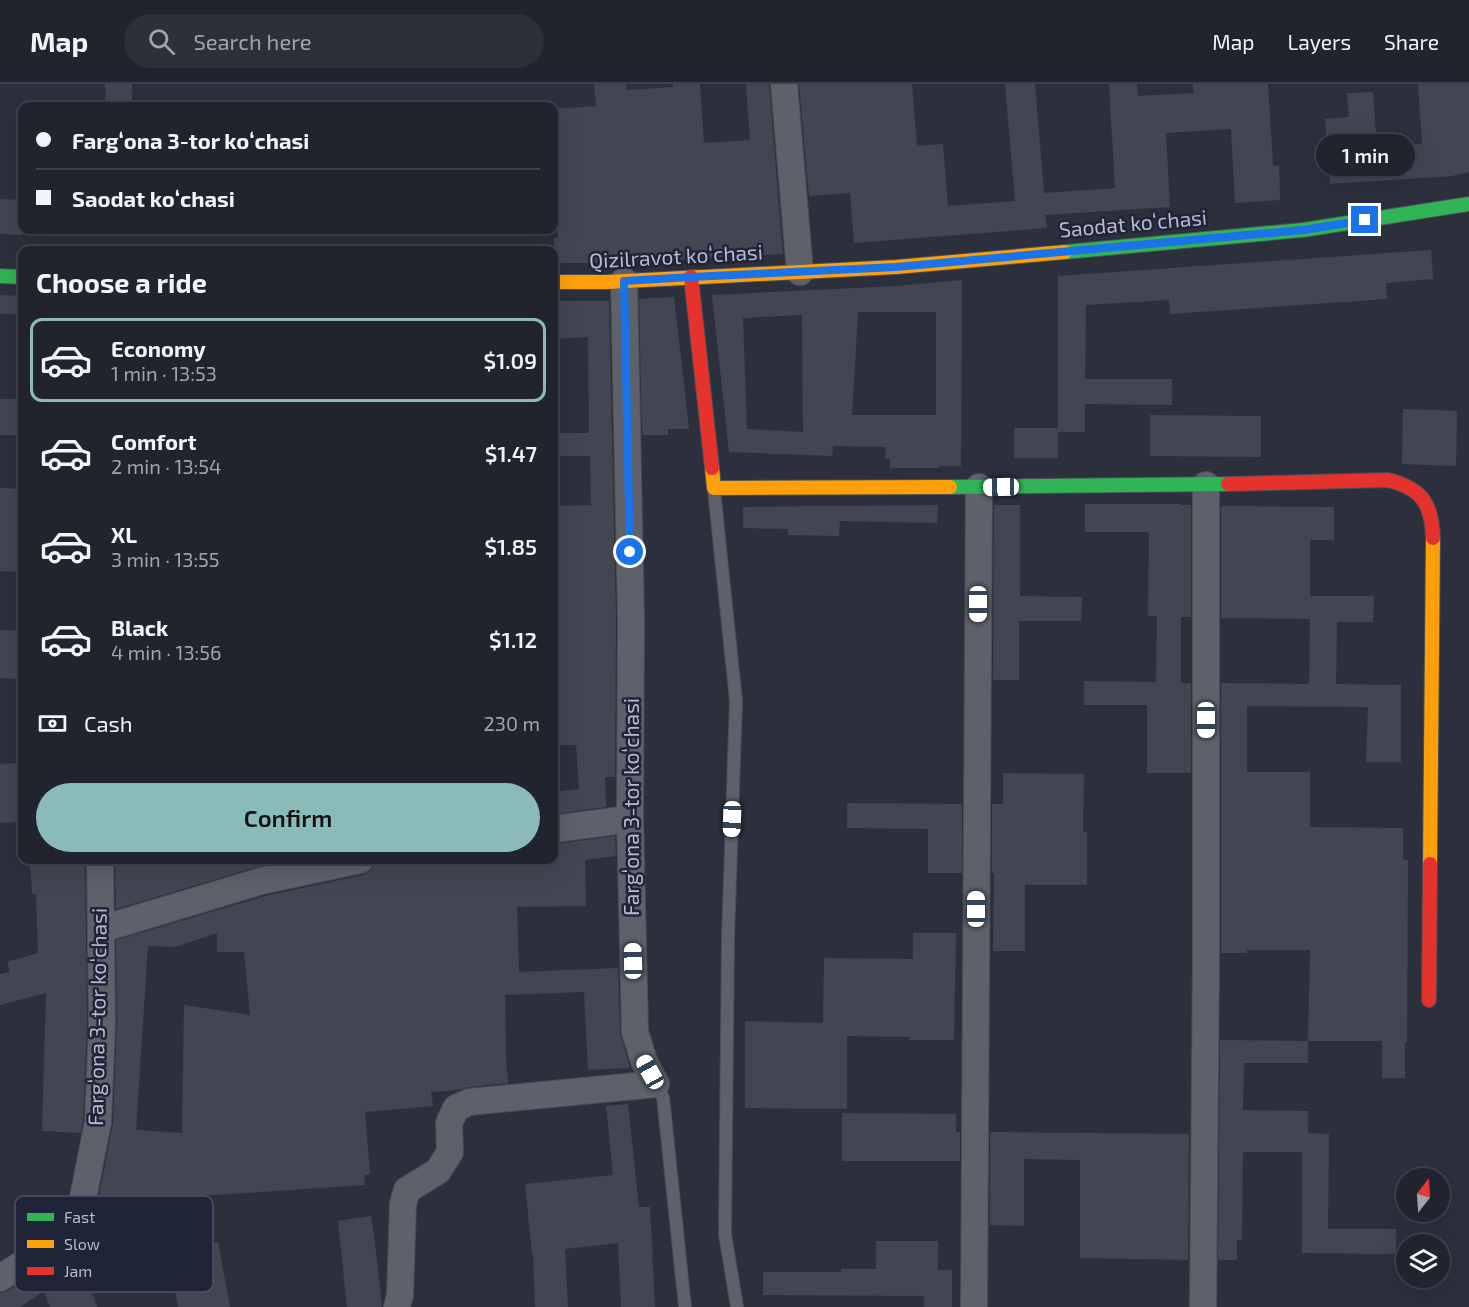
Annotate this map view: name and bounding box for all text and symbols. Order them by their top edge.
search box [124,14,544,68]
text: Map [30,24,88,58]
icon: search [145,25,178,58]
text: Search here [193,28,312,54]
text: Map [1212,29,1254,54]
text: Layers [1287,29,1351,54]
text: Share [1384,29,1439,54]
text: Fargʻona 3-tor koʻchasi [72,127,309,153]
callout: 1 min [1316,133,1414,175]
text: 1 min [1342,143,1389,167]
text: Saodat koʻchasi [72,185,235,211]
street label: Saodat koʻchasi [1058,204,1208,241]
route end [1351,206,1378,233]
street label: Qizilravot koʻchasi [588,238,763,274]
text: Choose a ride [36,266,207,298]
icon: car [39,333,93,387]
text: Economy [111,335,206,361]
text: $1.09 [484,347,537,373]
text: 1 min · 13:53 [111,361,217,385]
icon: car [39,426,93,480]
text: Comfort [111,428,196,454]
text: $1.47 [485,440,537,466]
text: 2 min · 13:54 [111,454,221,478]
car [983,478,1019,496]
icon: car [39,519,93,573]
text: XL [111,521,137,547]
text: $1.85 [484,533,537,559]
route start [616,538,643,565]
text: 3 min · 13:55 [111,547,220,571]
car [969,586,987,622]
icon: car [39,612,93,666]
text: Black [111,614,168,640]
text: $1.12 [489,626,537,652]
text: 4 min · 13:56 [111,640,221,664]
street label: Fargʻona 3-tor koʻchasi [618,698,643,916]
car [1197,702,1215,738]
icon: cash [36,707,69,740]
text: Cash [84,710,133,736]
text: 230 m [484,711,540,735]
button: Confirm [36,783,540,852]
car [722,801,742,837]
car [967,891,985,927]
street label: Fargʻona 3-tor koʻchasi [82,908,111,1126]
car [624,943,642,979]
car [633,1052,667,1092]
north arrow [1396,1168,1450,1222]
map controls [1396,1168,1450,1288]
legend [15,1196,213,1292]
text: Fast [64,1207,95,1226]
text: Slow [64,1234,100,1253]
button: layers [1396,1234,1450,1288]
text: Jam [64,1261,92,1280]

